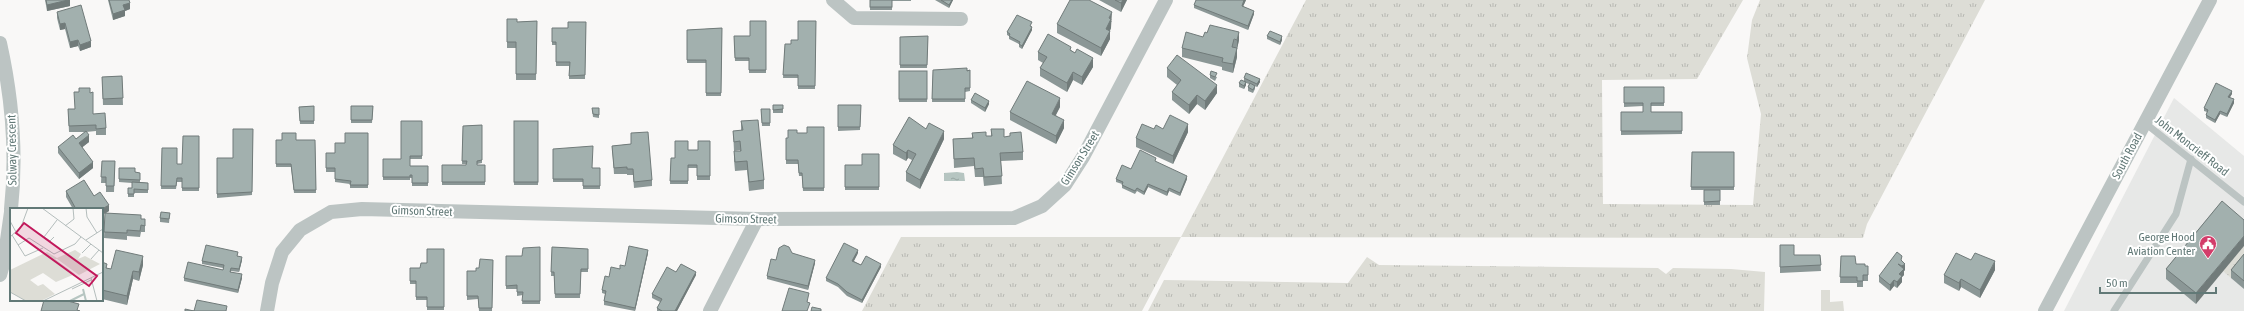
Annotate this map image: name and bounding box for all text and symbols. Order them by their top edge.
street label: John Moncrieff Road [2152,113,2232,179]
street label: Solway Crescent [4,114,20,185]
street label: Gimson Street [1058,128,1102,188]
street label: South Road [2109,131,2145,181]
street label: Gimson Street [391,203,453,219]
inset map [10,208,103,301]
street label: Gimson Street [715,211,777,227]
place label: George Hood Aviation Center [2128,230,2195,258]
public building icon: George Hood Aviation Center [2198,234,2218,259]
scale bar [2100,269,2216,295]
text: 50 m [2106,276,2128,290]

